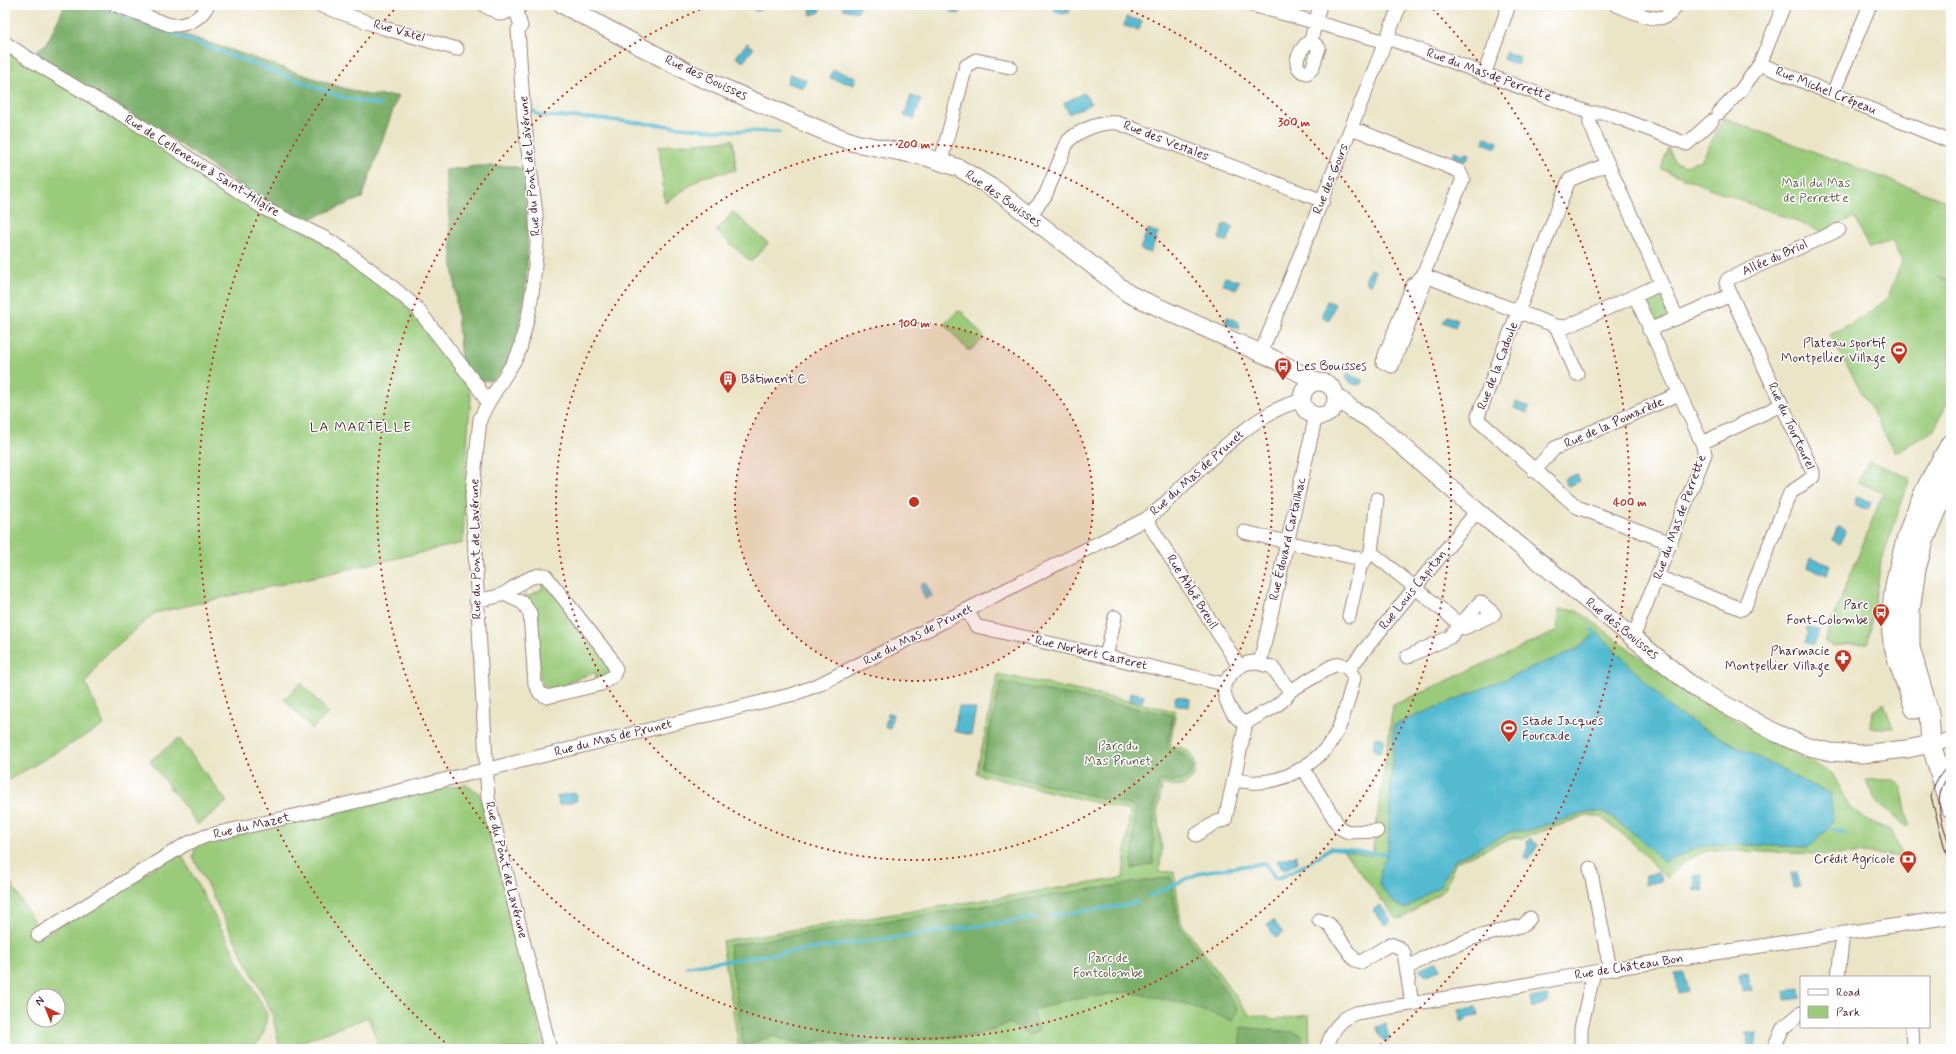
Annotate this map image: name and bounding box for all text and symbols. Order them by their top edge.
street label: Rue Vatel [371,16,427,46]
street label: Rue du Mas de Perrette [1424,44,1554,106]
street label: Rue des Bouisses [662,51,750,105]
street label: Rue Michel Crépeau [1773,63,1879,119]
street label: Rue du Pont de Lavérune [515,95,545,237]
street label: Rue de Celleneuve à Saint-Hilaire [121,111,283,221]
text: 300 m [1278,115,1311,131]
street label: Rue des Vestales [1121,117,1211,165]
text: 200 m [898,137,931,153]
street label: Rue des Gours [1309,141,1353,217]
street label: Rue des Bouisses [962,166,1044,232]
park label: Mail du Mas de Perrette [1781,175,1851,207]
street label: Allée du Briol [1739,236,1811,280]
text: 100 m [898,316,931,332]
street label: Rue de la Cadoule [1473,320,1523,412]
place label: Plateau sportif Montpellier Village [1781,335,1886,369]
sports icon: Plateau sportif Montpellier Village [1889,340,1909,365]
bus stop icon: Les Bouisses [1273,356,1293,381]
place label: Les Bouisses [1296,358,1367,375]
building icon: Bâtiment C [718,369,738,394]
place label: Bâtiment C [741,371,807,388]
street label: Rue du Tourtourel [1763,380,1819,473]
street label: Rue de la Pomarède [1562,393,1666,453]
district label: LA MARTELLE [310,418,412,436]
street label: Rue du Mas de Prunet [1147,426,1248,520]
street label: Rue du Mas de Perrette [1649,452,1711,582]
street label: Rue Édouard Cartailhac [1265,475,1310,602]
street label: Rue du Pont de Lavérune [466,478,486,619]
centre of rings [907,495,921,509]
text: 400 m [1613,495,1647,511]
street label: Rue Louis Capitan [1375,546,1451,634]
street label: Rue Abbé Breuil [1162,551,1222,633]
street label: Rue des Bouisses [1582,594,1662,664]
place label: Parc Font-Colombe [1786,597,1868,629]
street label: Rue du Mas de Prunet [860,600,976,670]
bus stop icon: Parc Font-Colombe [1871,602,1891,627]
street label: Rue Norbert Casteret [1033,632,1149,674]
place label: Pharmacie Montpellier Village [1725,643,1830,677]
pharmacy icon: Pharmacie Montpellier Village [1833,648,1853,673]
place label: Stade Jacques Fourcade [1522,713,1603,745]
street label: Rue du Mas de Prunet [553,715,674,761]
sports icon: Stade Jacques Fourcade [1499,718,1519,743]
park label: Parc du Mas Prunet [1085,738,1151,770]
street label: Rue du Pont de Lavérune [481,800,531,940]
street label: Rue du Mazet [212,809,292,843]
bank icon: Crédit Agricole [1898,849,1918,874]
place label: Crédit Agricole [1814,851,1895,869]
park label: Parc de Fontcolombe [1073,950,1144,982]
street label: Rue de Château Bon [1573,950,1685,984]
legend [1800,976,1930,1028]
text: Road [1836,985,1860,1001]
north arrow [26,988,66,1028]
text: N [32,994,47,1009]
text: Park [1836,1005,1860,1021]

